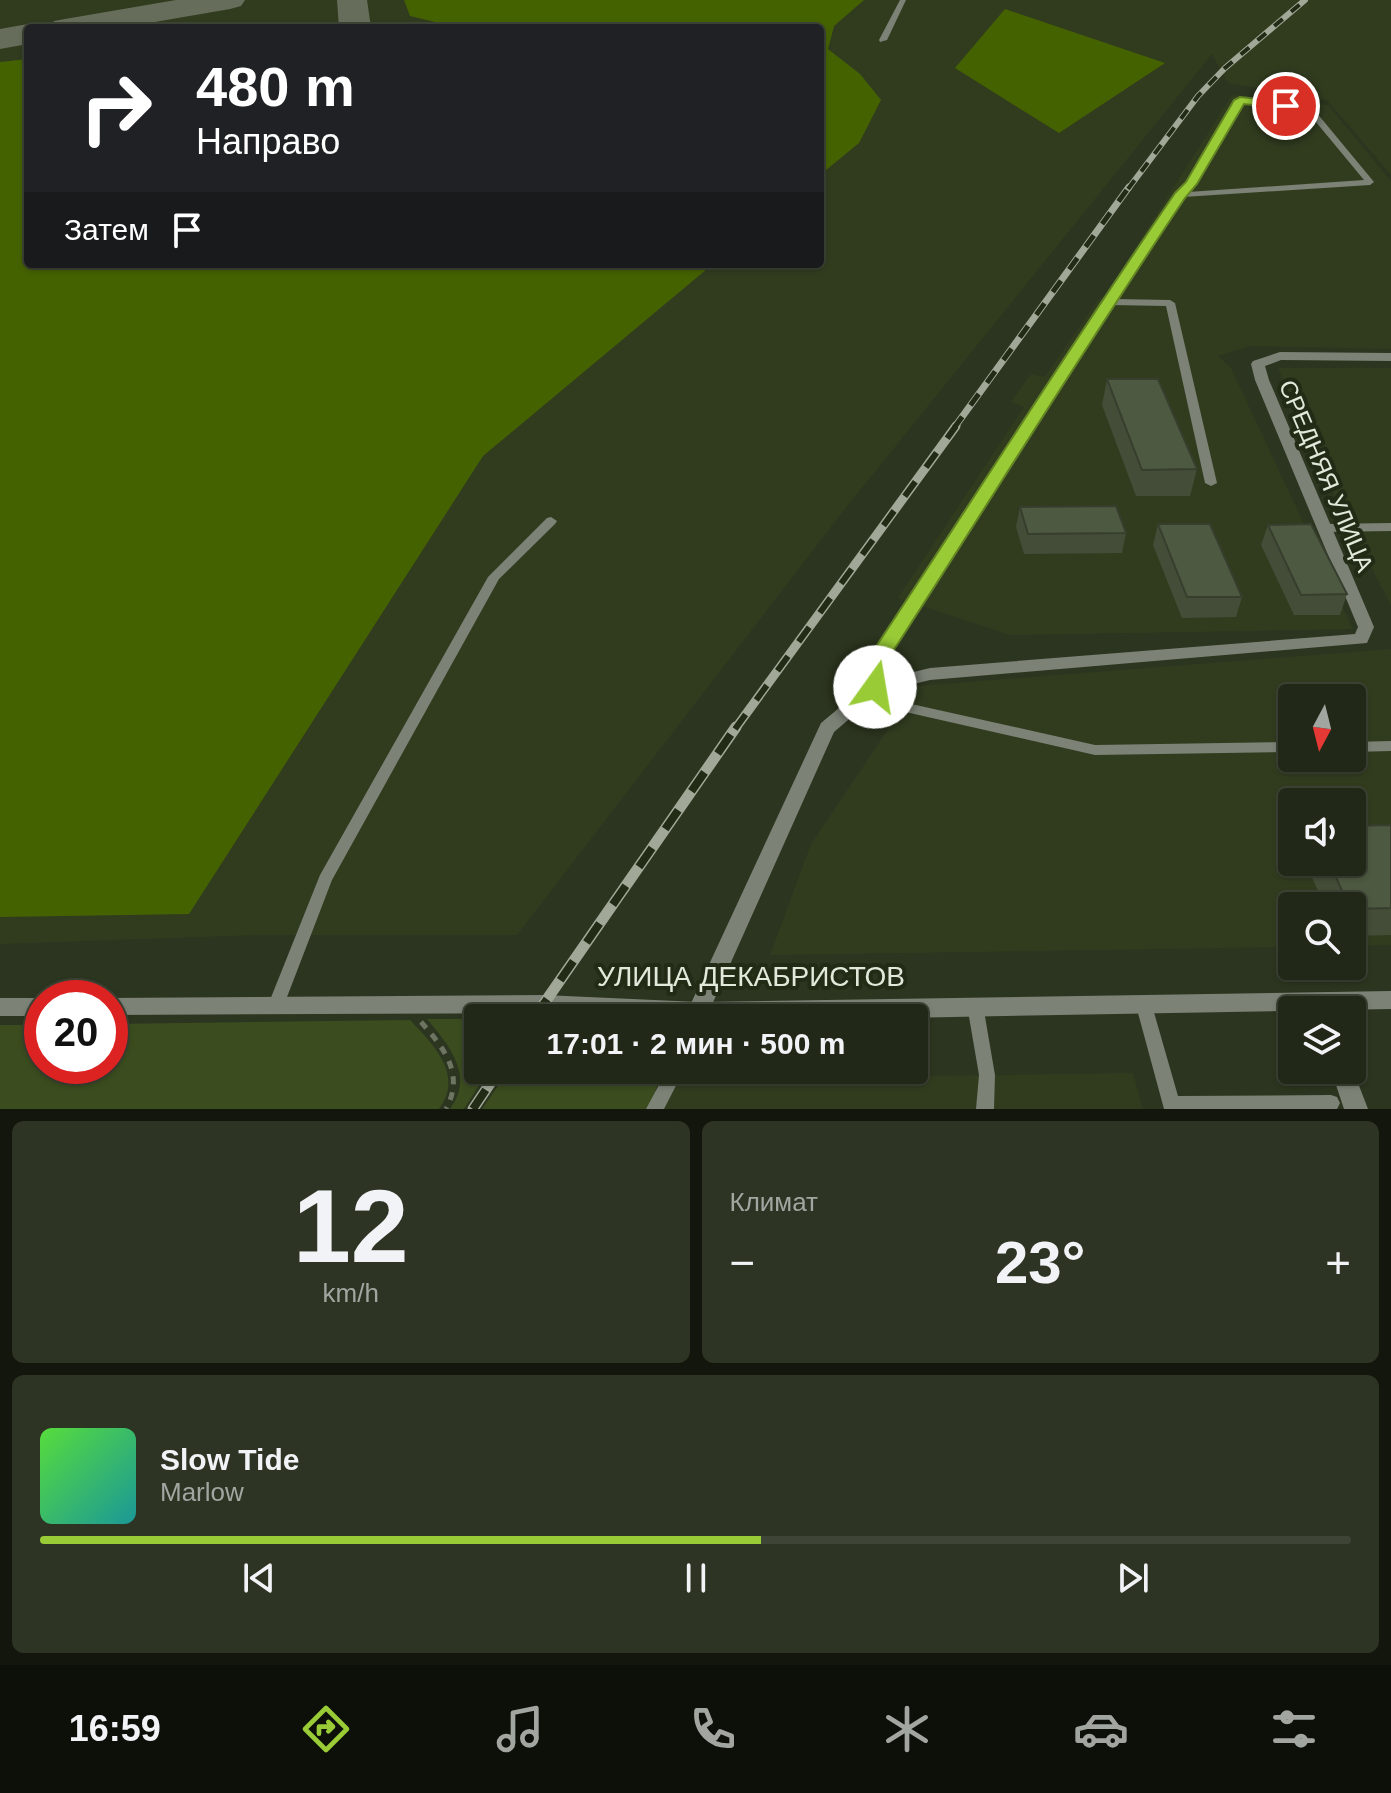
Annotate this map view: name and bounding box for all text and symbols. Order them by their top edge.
text: 480 m [196,55,355,118]
icon: right [64,56,168,160]
pin [1252,72,1320,140]
icon: arrive [1264,84,1308,128]
text: Направо [196,121,340,162]
icon: arrive [165,208,209,252]
text: Затем [64,213,149,246]
street label: СРЕДНЯЯ УЛИЦА [1274,376,1379,576]
position arrow [833,645,917,729]
north arrow [1278,684,1366,772]
map controls [1278,684,1366,1084]
button: sound [1278,788,1366,876]
button: search [1278,892,1366,980]
street label: УЛИЦА ДЕКАБРИСТОВ [597,961,905,992]
speed limit sign: 20 [24,980,128,1084]
button: layers [1278,996,1366,1084]
text: 17:01 · 2 мин · 500 m [547,1027,845,1060]
text: 12 [293,1168,409,1284]
text: Климат [730,1187,818,1217]
text: 23° [995,1229,1086,1296]
text: − [730,1238,755,1287]
text: + [1325,1238,1351,1287]
text: km/h [323,1278,379,1308]
text: Slow Tide [160,1443,299,1476]
text: Marlow [160,1477,244,1507]
icon: previous [237,1556,281,1600]
icon: pause [674,1556,718,1600]
icon: next [1111,1556,1155,1600]
icon: directions [298,1701,354,1757]
icon: music [492,1701,548,1757]
icon: phone [685,1701,741,1757]
icon: climate [879,1701,935,1757]
icon: car [1073,1701,1129,1757]
icon: filters [1266,1701,1322,1757]
text: 16:59 [69,1708,161,1749]

